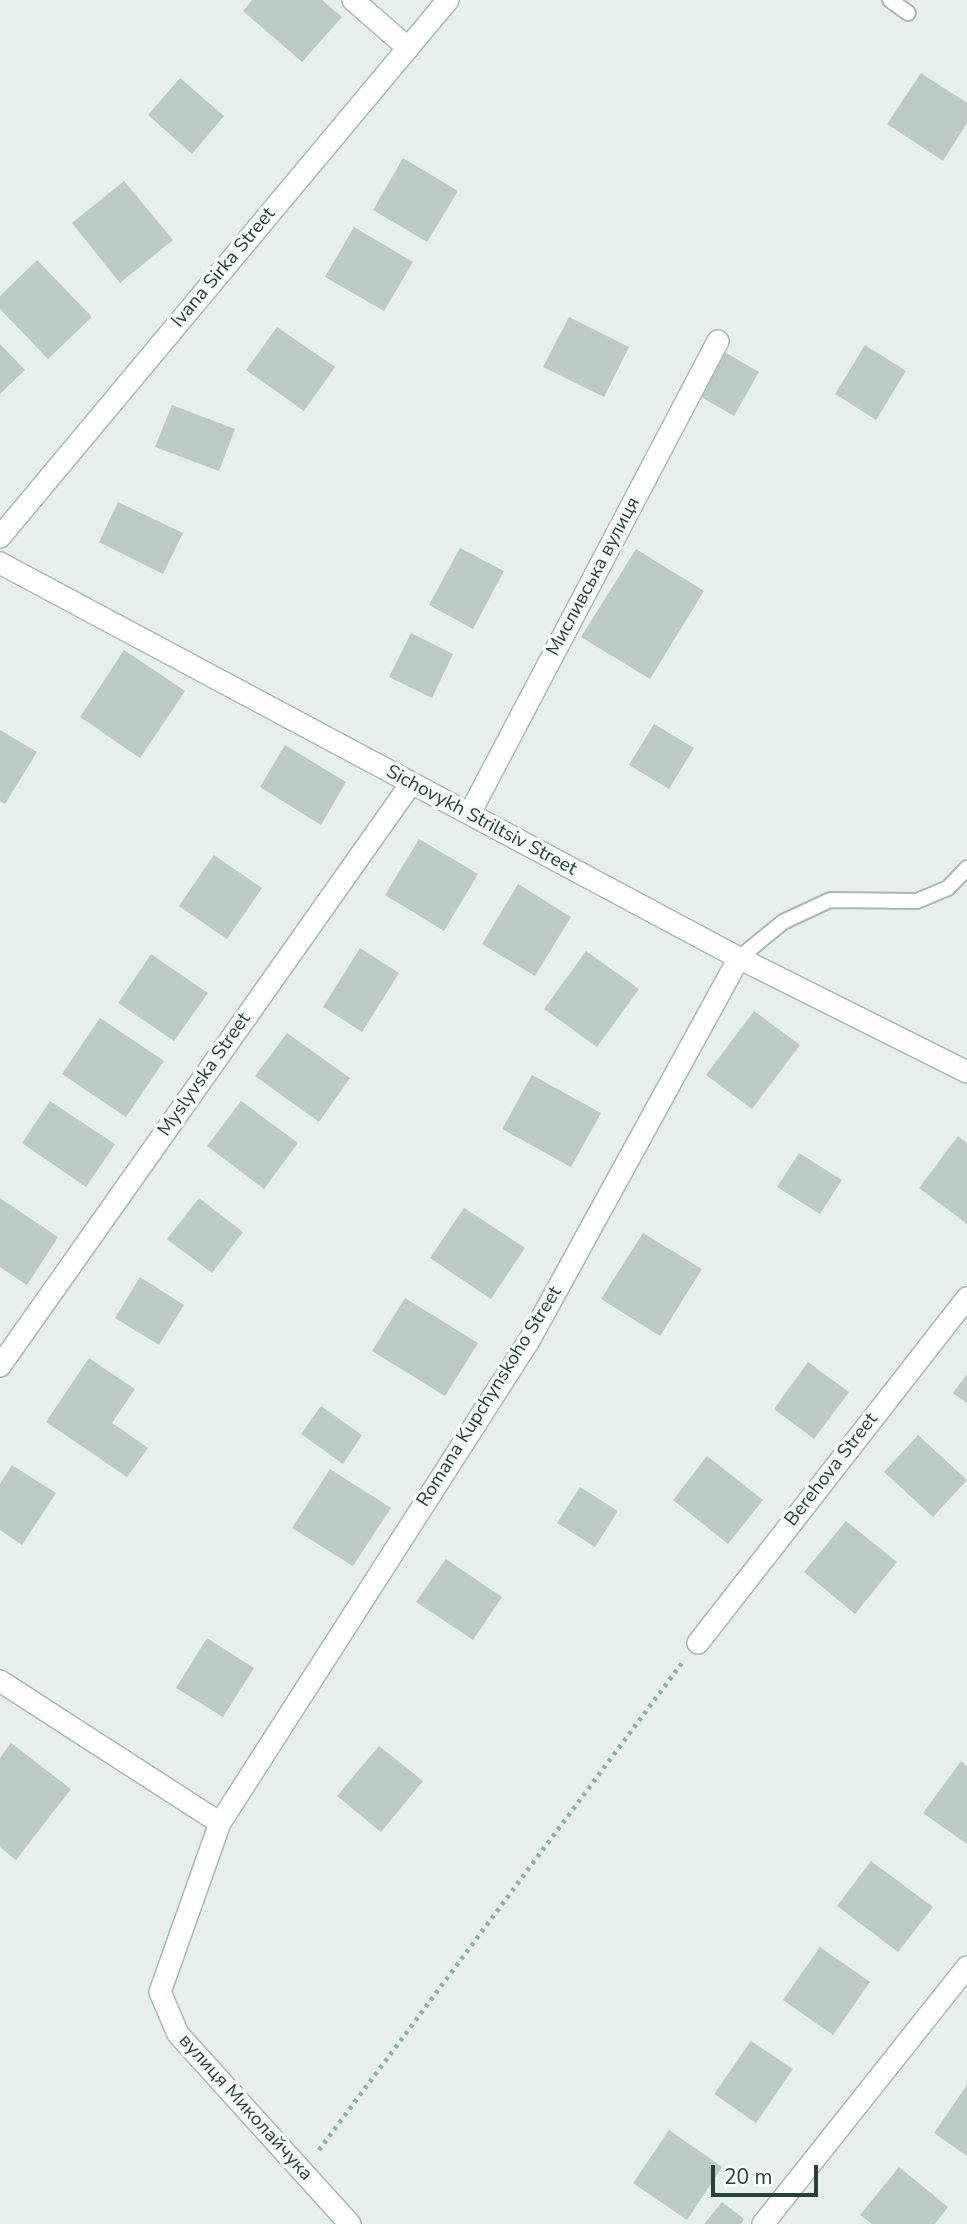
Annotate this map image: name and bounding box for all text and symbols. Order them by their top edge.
street label: Ivana Sirka Street [167,203,281,333]
street label: Мисливська вулиця [543,494,645,660]
street label: Sichovykh Striltsiv Street [382,761,580,881]
street label: Myslyvska Street [154,1009,256,1141]
street label: Romana Kupchynskoho Street [413,1283,567,1511]
street label: Berehova Street [781,1409,883,1531]
street label: вулиця Миколайчука [173,2030,317,2186]
scale bar [715,2150,822,2194]
text: 20 m [724,2163,773,2191]

